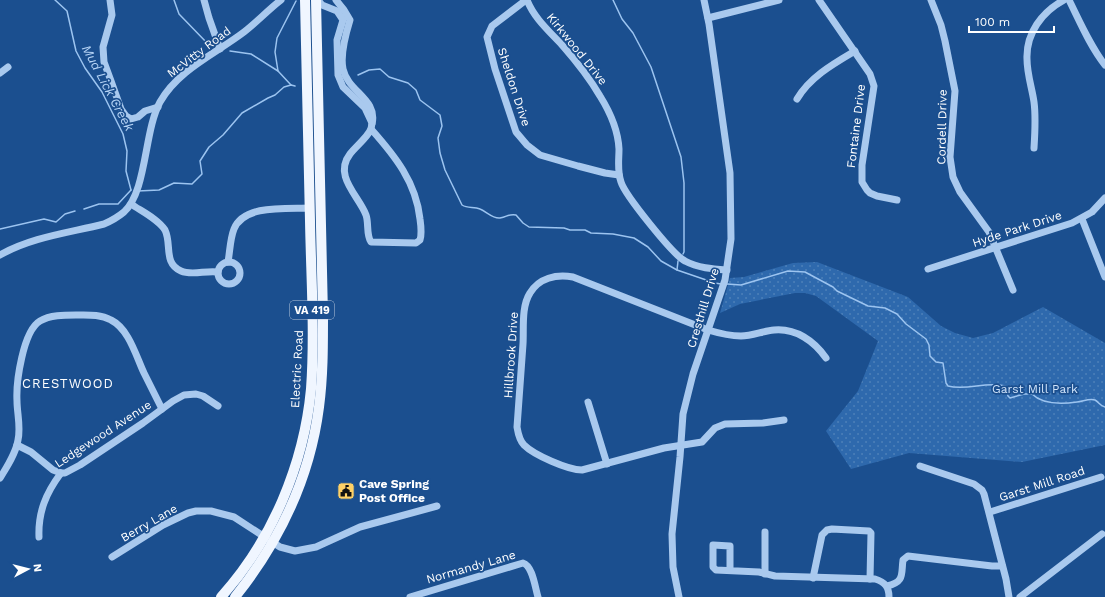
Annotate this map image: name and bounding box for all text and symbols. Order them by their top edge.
scale bar [969,8,1054,34]
street label: Kirkwood Drive [544,10,610,88]
text: 100 m [975,15,1010,29]
street label: McVitty Road [164,24,234,80]
water label: Mud Lick Creek [79,42,137,135]
street label: Sheldon Drive [495,46,533,128]
street label: Fontaine Drive [844,83,868,169]
street label: Cordell Drive [934,89,950,165]
street label: Hyde Park Drive [971,208,1063,250]
street label: Cresthill Drive [684,266,722,350]
road number: VA 419 [290,301,334,319]
street label: Hillbrook Drive [501,311,521,399]
street label: Electric Road [288,330,306,408]
district label: CRESTWOOD [22,376,114,391]
park label: Garst Mill Park [992,382,1078,396]
street label: Ledgewood Avenue [52,397,154,470]
street label: Garst Mill Road [997,464,1087,504]
place label: Cave Spring Post Office [359,477,429,505]
public building icon: Cave Spring Post Office [336,481,356,501]
street label: Berry Lane [118,501,180,545]
street label: Normandy Lane [425,548,517,586]
north arrow [8,549,48,589]
text: N [30,563,44,573]

